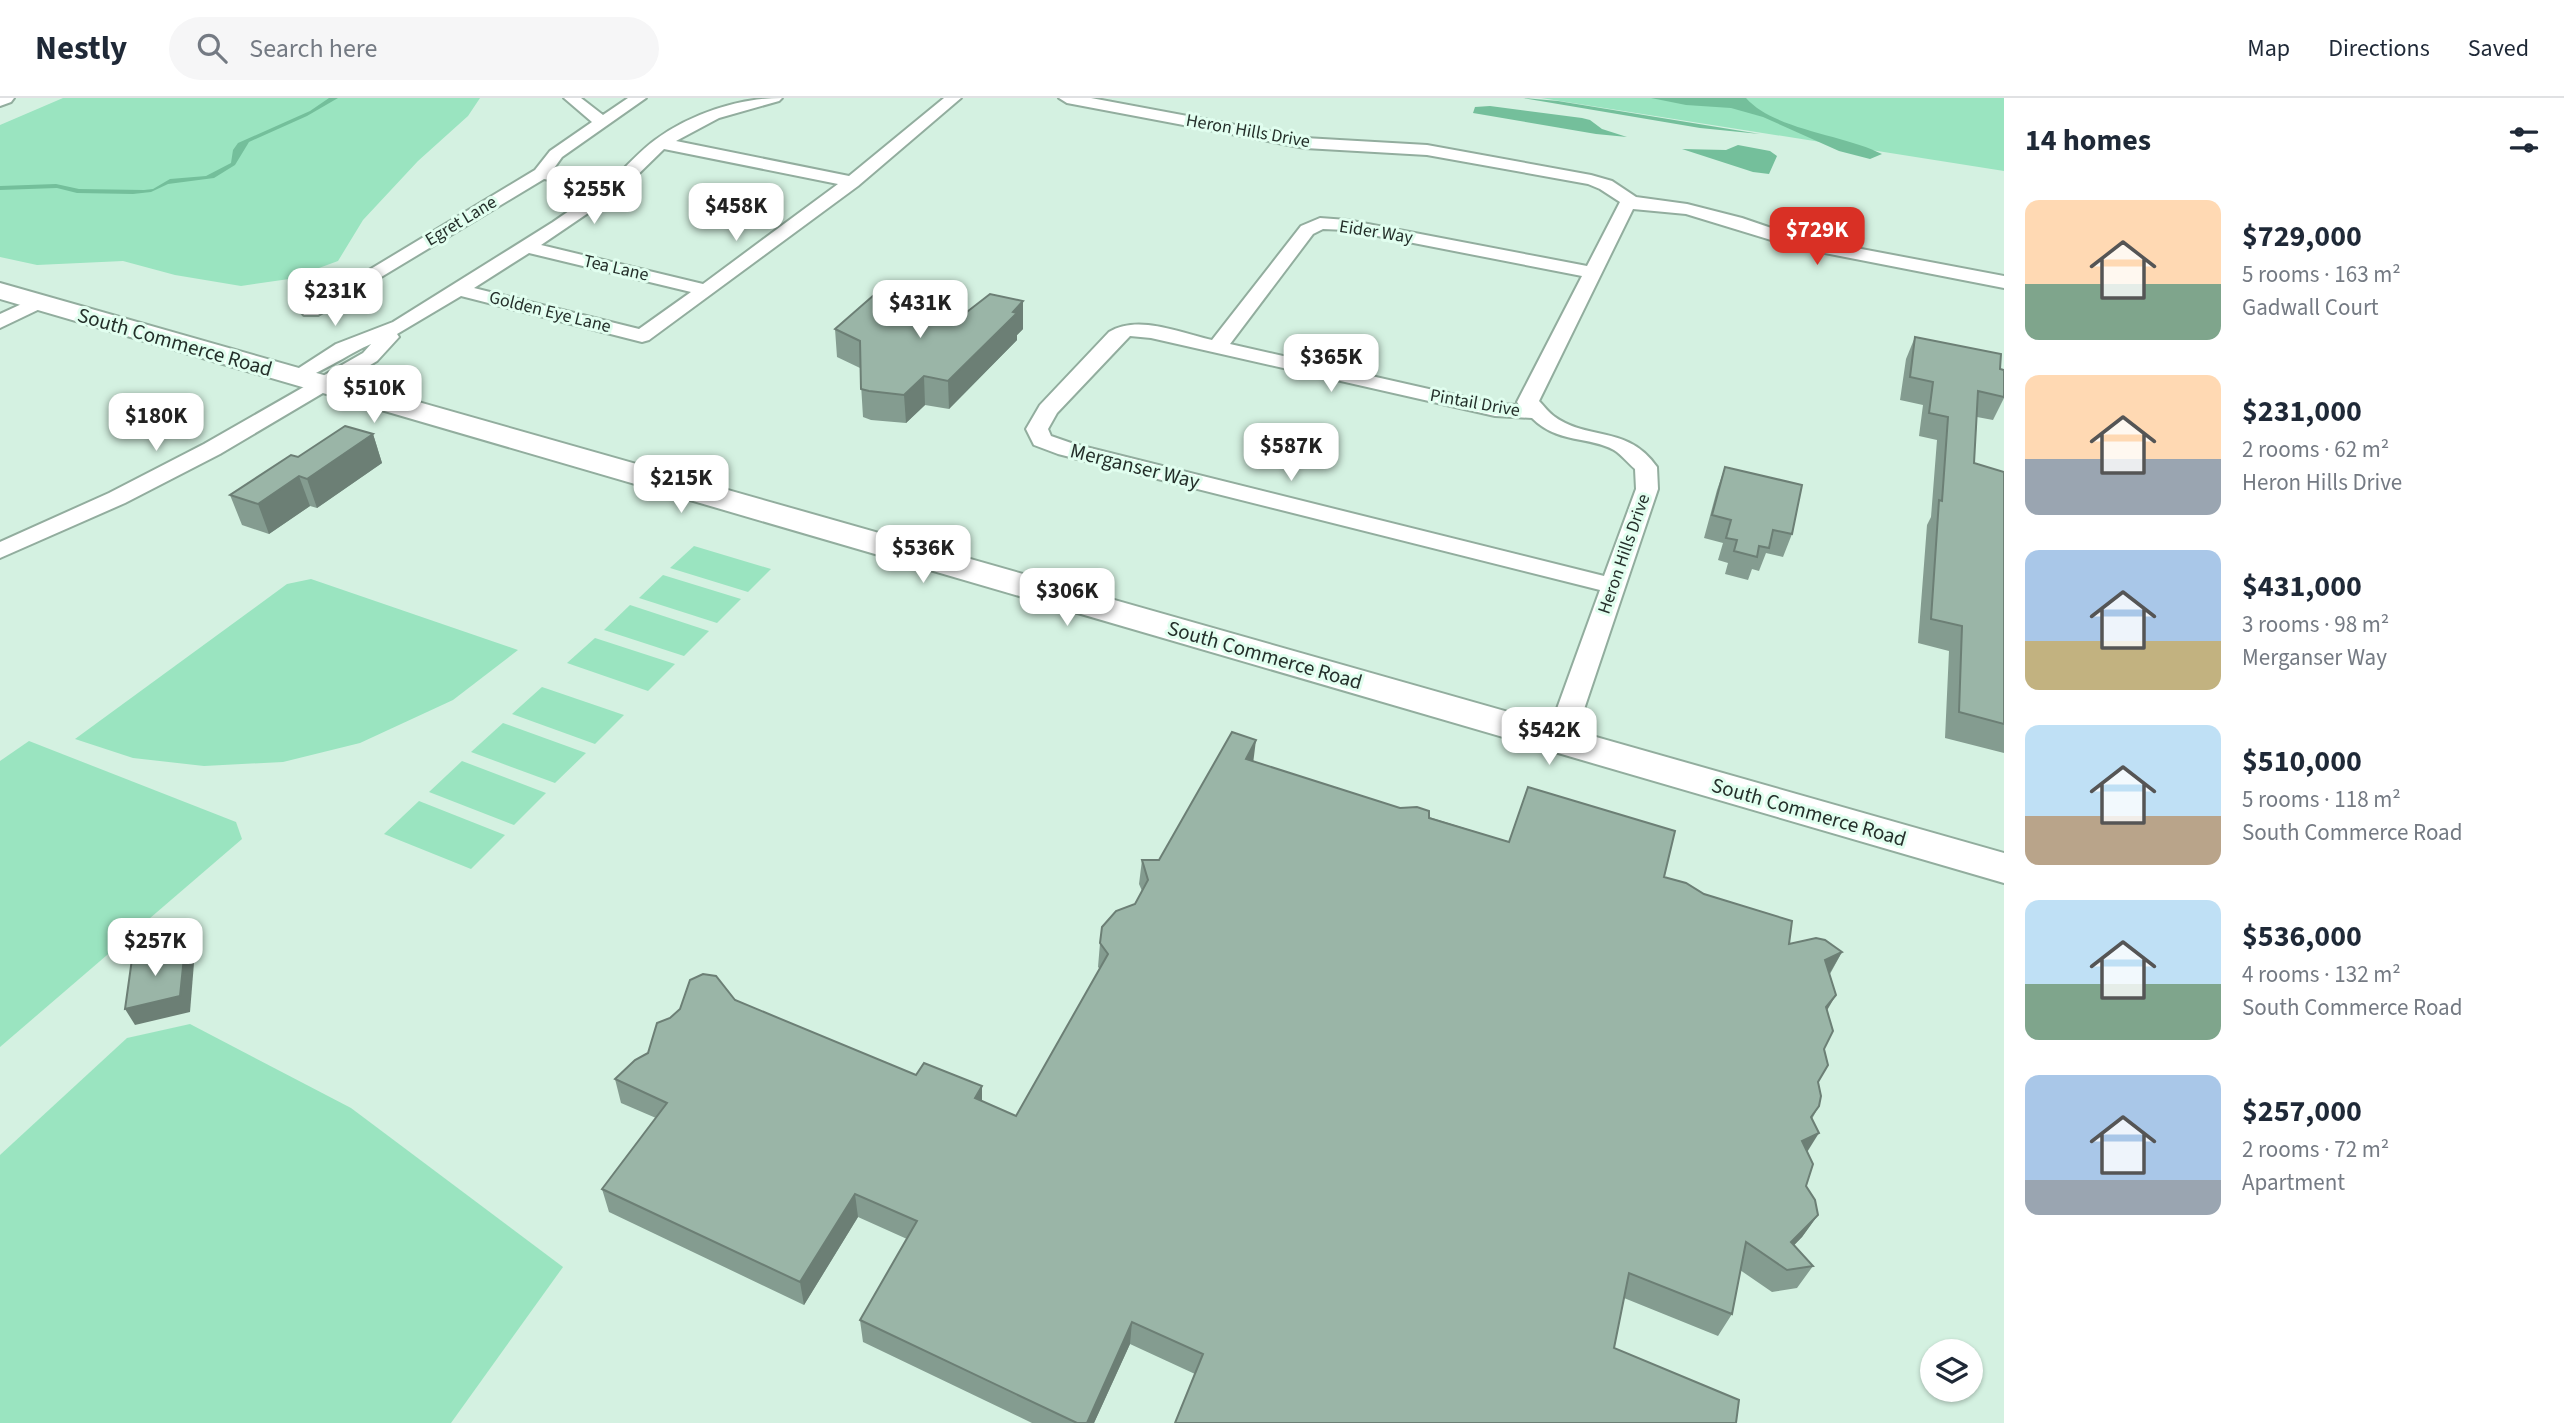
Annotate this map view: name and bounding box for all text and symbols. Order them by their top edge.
search box [169,17,659,80]
text: Nestly [35,25,127,72]
icon: search [193,29,231,67]
text: Search here [249,30,377,67]
text: Map [2247,31,2290,66]
text: Directions [2328,31,2430,66]
text: Saved [2468,31,2529,66]
street label: Heron Hills Drive [1184,108,1312,154]
text: 14 homes [2025,119,2151,162]
icon: filters [2505,121,2543,159]
pin: $255K [545,166,643,226]
text: $255K [563,172,625,205]
pin: $458K [687,184,785,243]
text: $458K [705,189,767,222]
street label: Egret Lane [420,190,502,252]
pin: $729K [1768,208,1866,267]
text: $729K [1786,213,1848,246]
street label: Eider Way [1337,214,1415,250]
text: $729,000 [2242,215,2362,258]
icon: home [2081,228,2165,312]
street label: Tea Lane [581,248,651,288]
text: 5 rooms · 163 m² [2242,258,2401,291]
pin: $231K [286,268,384,328]
text: $231K [304,274,366,307]
pin: $431K [871,280,969,340]
street label: Golden Eye Lane [487,285,614,339]
text: $431K [889,286,951,319]
text: Gadwall Court [2242,291,2379,324]
street label: South Commerce Road [74,300,276,384]
pin: $365K [1282,334,1380,394]
text: $365K [1300,340,1362,373]
pin: $510K [325,366,423,425]
text: $510K [343,371,405,404]
street label: Pintail Drive [1428,383,1522,423]
text: $231,000 [2242,390,2362,433]
pin: $180K [107,394,205,453]
text: $180K [125,399,187,432]
icon: home [2081,403,2165,487]
pin: $587K [1242,424,1340,483]
text: $587K [1260,429,1322,462]
text: 2 rooms · 62 m² [2242,433,2389,466]
street label: Merganser Way [1067,435,1203,497]
pin: $215K [632,456,730,515]
text: $215K [650,461,712,494]
text: Heron Hills Drive [2242,466,2402,499]
street label: Heron Hills Drive [1592,491,1656,617]
pin: $536K [874,526,972,585]
text: $536K [892,531,954,564]
text: $431,000 [2242,565,2362,608]
pin: $306K [1018,568,1116,628]
text: $306K [1036,574,1098,607]
icon: home [2081,578,2165,662]
text: 3 rooms · 98 m² [2242,608,2389,641]
street label: South Commerce Road [1164,613,1366,697]
text: Merganser Way [2242,641,2387,674]
pin: $542K [1500,708,1598,767]
text: $542K [1518,713,1580,746]
text: $510,000 [2242,740,2362,783]
icon: home [2081,753,2165,837]
street label: South Commerce Road [1708,770,1910,854]
text: 5 rooms · 118 m² [2242,783,2401,816]
text: South Commerce Road [2242,816,2462,849]
text: $536,000 [2242,915,2362,958]
pin: $257K [106,918,204,978]
text: $257K [124,924,186,957]
icon: home [2081,928,2165,1012]
text: 4 rooms · 132 m² [2242,958,2401,991]
text: South Commerce Road [2242,991,2462,1024]
text: $257,000 [2242,1090,2362,1133]
icon: home [2081,1103,2165,1187]
text: 2 rooms · 72 m² [2242,1133,2389,1166]
text: Apartment [2242,1166,2345,1199]
map controls [1920,1339,1983,1402]
button: layers [1920,1339,1983,1402]

